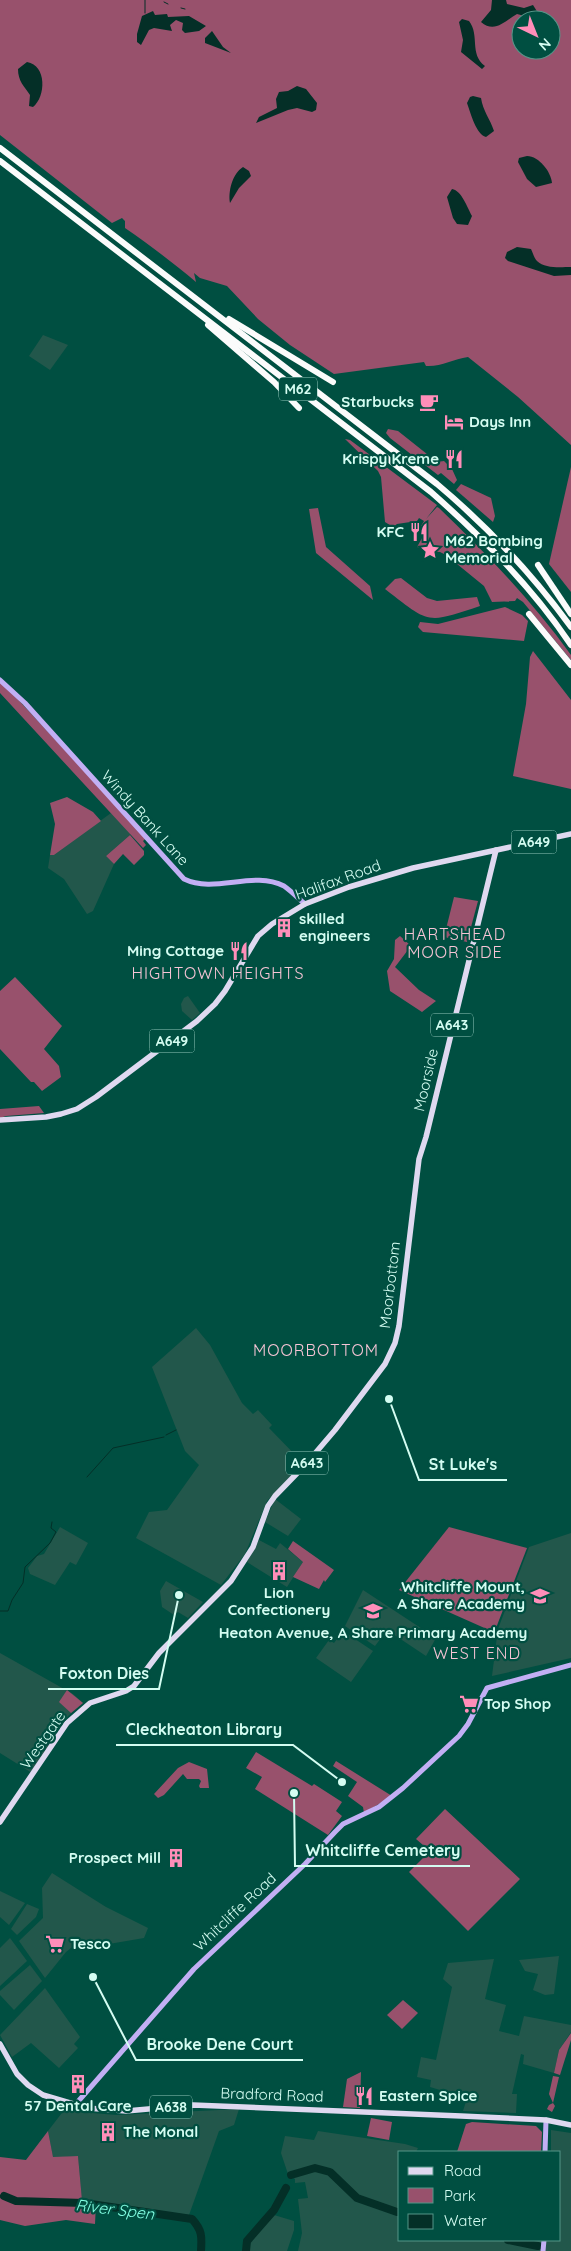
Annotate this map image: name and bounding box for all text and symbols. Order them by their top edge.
north arrow [511,10,561,60]
text: N [535,34,555,55]
road number: M62 [279,378,317,400]
cafe icon: Starbucks [418,391,440,413]
place label: Starbucks [341,392,414,411]
hotel icon: Days Inn [443,411,465,433]
place label: Days Inn [469,412,531,431]
restaurant icon: Krispy Kreme [443,448,465,470]
place label: Krispy Kreme [342,449,439,468]
restaurant icon: KFC [408,521,430,543]
place label: KFC [376,522,405,541]
place label: M62 Bombing Memorial [445,531,543,567]
place icon: M62 Bombing Memorial [419,539,441,561]
street label: Windy Bank Lane [98,766,193,869]
road number: A649 [512,830,556,854]
street label: Halifax Road [292,855,383,904]
place label: skilled engineers [299,909,370,945]
building icon: skilled engineers [273,917,295,939]
district label: HARTSHEAD MOOR SIDE [404,924,506,962]
restaurant icon: Ming Cottage [228,940,250,962]
place label: Ming Cottage [127,941,224,960]
district label: HIGHTOWN HEIGHTS [131,963,305,983]
road number: A643 [431,1014,473,1036]
road number: A649 [150,1030,194,1052]
street label: Moorside [409,1047,442,1113]
street label: Moorbottom [375,1240,404,1329]
district label: MOORBOTTOM [253,1340,379,1360]
callout: St Luke's [419,1449,507,1480]
road number: A643 [286,1452,328,1475]
text: St Luke's [429,1454,497,1474]
building icon: Lion Confectionery [268,1560,290,1582]
place label: Whitcliffe Mount, A Share Academy [397,1577,525,1613]
place label: Lion Confectionery [228,1583,330,1619]
school or university icon: Whitcliffe Mount, A Share Academy [529,1585,551,1607]
school or university icon: Heaton Avenue, A Share Primary Academy [362,1600,384,1622]
place label: Heaton Avenue, A Share Primary Academy [219,1623,527,1642]
district label: WEST END [433,1643,521,1663]
callout: Foxton Dies [48,1658,159,1689]
text: Foxton Dies [59,1663,149,1683]
supermarket icon: Top Shop [458,1693,480,1715]
place label: Top Shop [484,1694,551,1713]
street label: Westgate [16,1707,69,1772]
callout: Cleckheaton Library [116,1714,293,1745]
text: Cleckheaton Library [126,1719,282,1739]
callout: Whitcliffe Cemetery [295,1835,470,1866]
text: Whitcliffe Cemetery [306,1840,460,1860]
building icon: Prospect Mill [165,1847,187,1869]
place label: Prospect Mill [69,1848,161,1867]
street label: Whitcliffe Road [189,1868,280,1955]
supermarket icon: Tesco [44,1933,66,1955]
place label: Tesco [70,1934,111,1953]
callout: Brooke Dene Court [136,2029,303,2060]
text: Brooke Dene Court [146,2034,294,2054]
building icon: 57 Dental Care [67,2073,89,2095]
street label: Bradford Road [220,2083,324,2106]
restaurant icon: Eastern Spice [353,2085,375,2107]
place label: Eastern Spice [379,2086,478,2105]
place label: 57 Dental Care [24,2096,132,2115]
road number: A638 [150,2096,192,2118]
building icon: The Monal [97,2121,119,2143]
place label: The Monal [123,2122,198,2141]
legend [398,2151,561,2241]
text: Road [444,2161,481,2180]
text: Park [444,2186,476,2205]
water label: River Spen [75,2194,156,2224]
text: Water [444,2211,487,2230]

